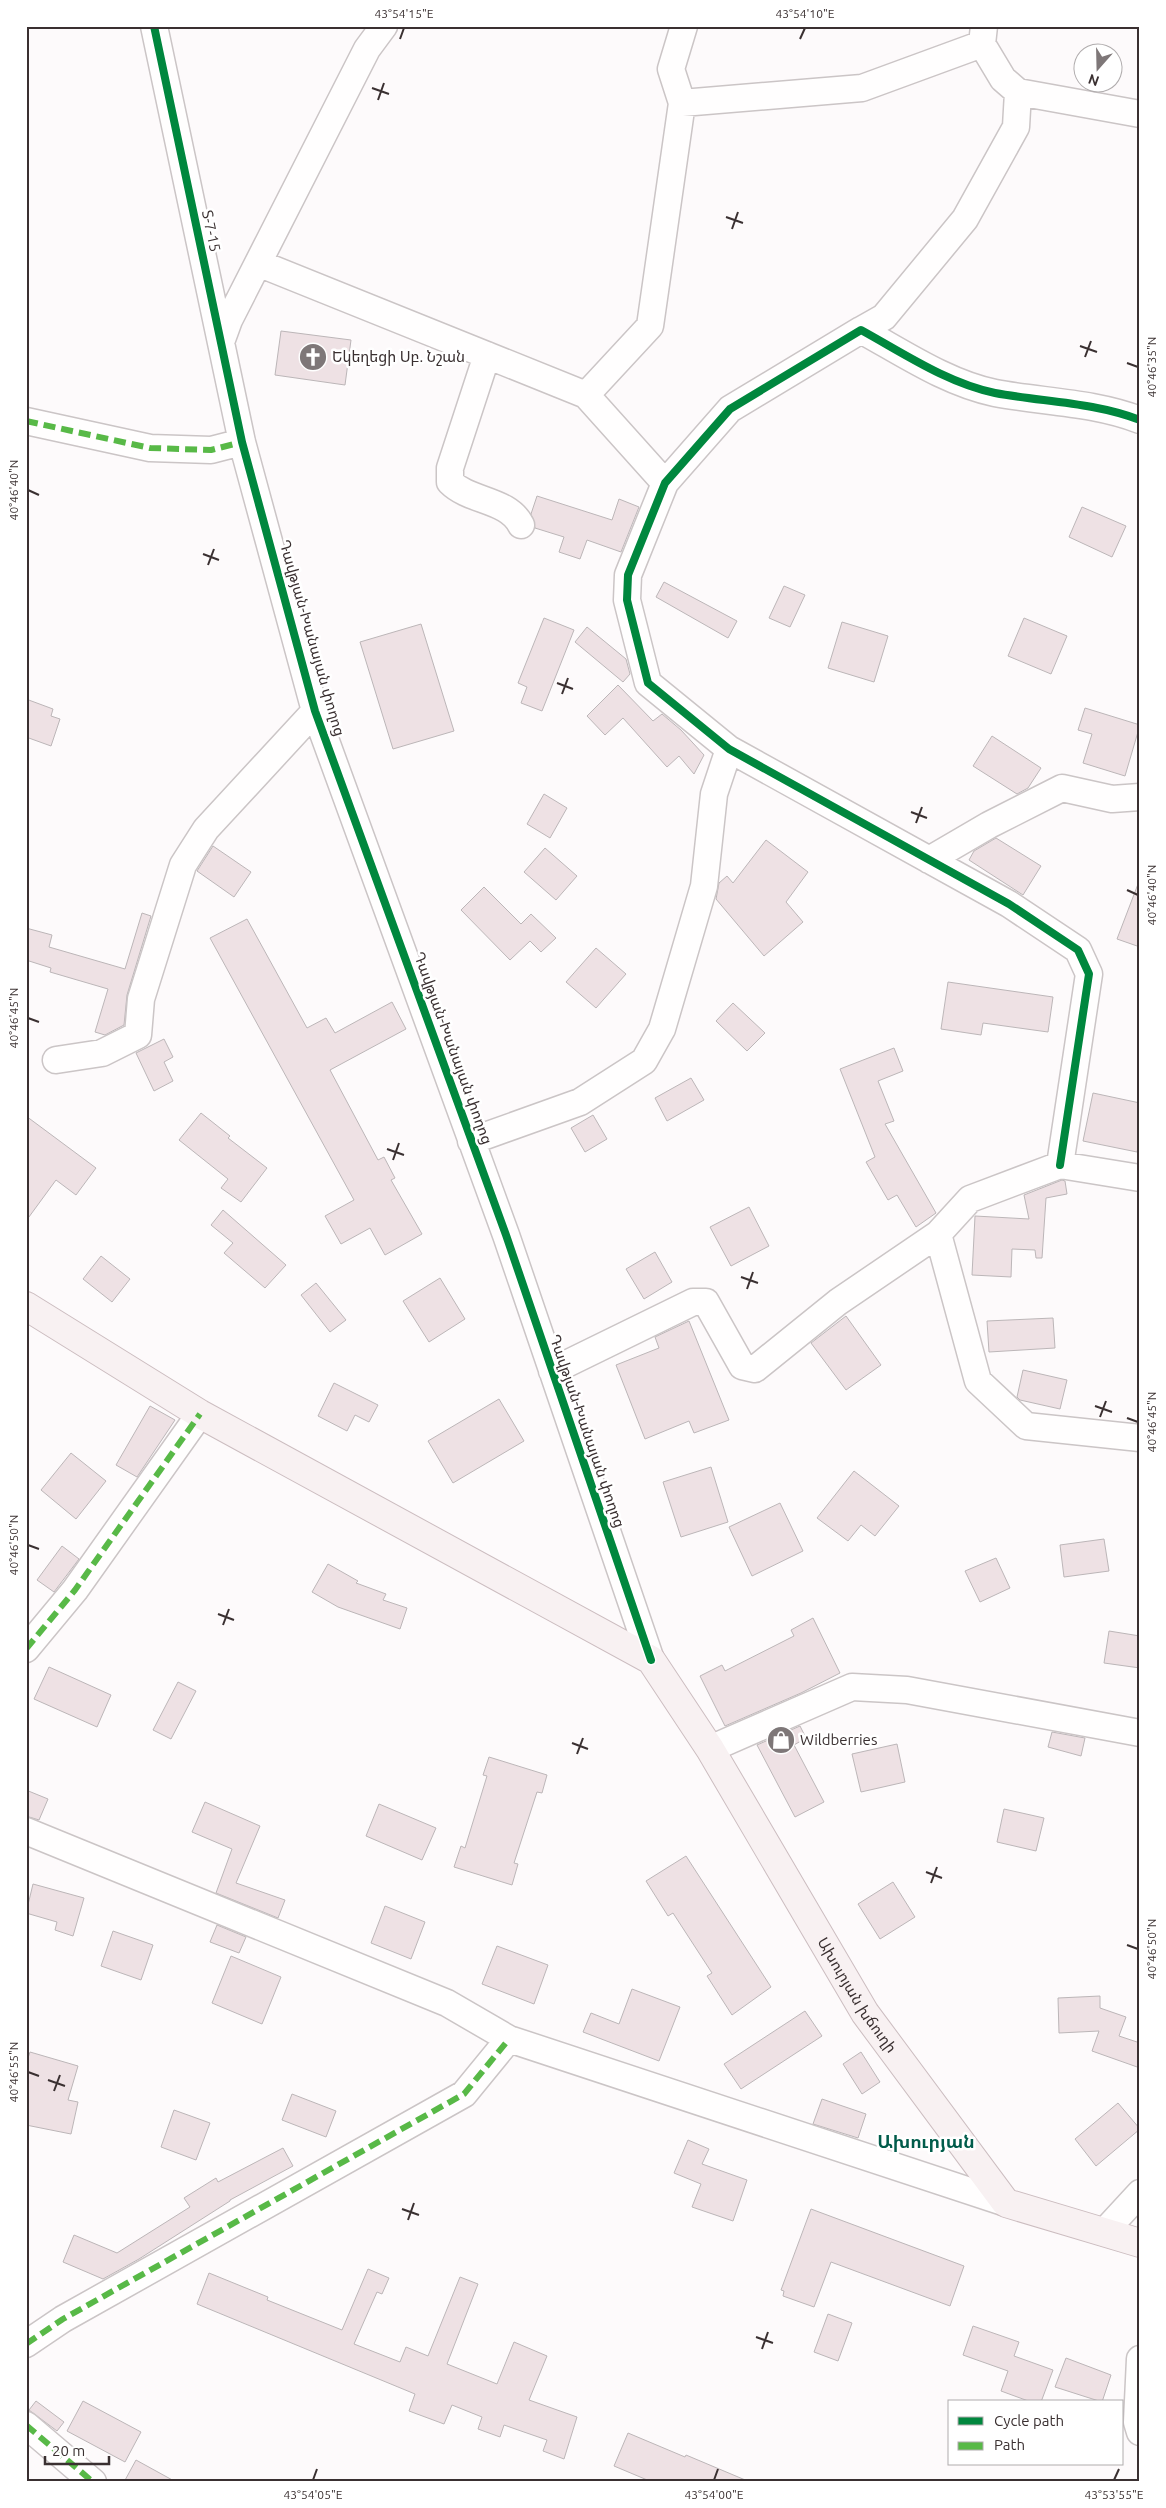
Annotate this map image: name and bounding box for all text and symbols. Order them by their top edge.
text: 43°54'15"E [375,7,434,20]
text: 43°54'10"E [776,7,835,20]
north arrow [1074,42,1124,92]
text: N [1086,71,1101,90]
street label: Տ-7-15 [199,208,224,254]
text: 40°46'35"N [1145,337,1158,397]
church icon: Եկեղեցի Սբ. Նշան [298,342,328,372]
place label: Եկեղեցի Սբ. Նշան [332,348,465,366]
text: 40°46'40"N [7,460,20,520]
street label: Դավթյան-Խանայան փողոց [275,538,349,738]
text: 40°46'40"N [1145,865,1158,925]
street label: Դավթյան-Խանայան փողոց [410,949,496,1147]
text: 40°46'45"N [7,988,20,1048]
street label: Դավթյան-Խանայան փողոց [545,1332,629,1530]
text: 40°46'45"N [1145,1392,1158,1452]
text: 40°46'50"N [7,1515,20,1575]
shop icon: Wildberries [766,1725,796,1755]
place label: Wildberries [800,1731,877,1748]
text: 40°46'50"N [1145,1919,1158,1979]
street label: Ախուրյան խճուղի [814,1934,900,2056]
text: 40°46'55"N [7,2042,20,2102]
district label: Ախուրյան [877,2131,975,2152]
legend [948,2400,1124,2466]
text: Cycle path [994,2412,1064,2429]
scale bar [45,2433,109,2465]
text: Path [994,2436,1025,2453]
text: 20 m [52,2442,85,2459]
text: 43°54'05"E [284,2488,343,2501]
text: 43°54'00"E [685,2488,744,2501]
text: 43°53'55"E [1085,2488,1144,2501]

